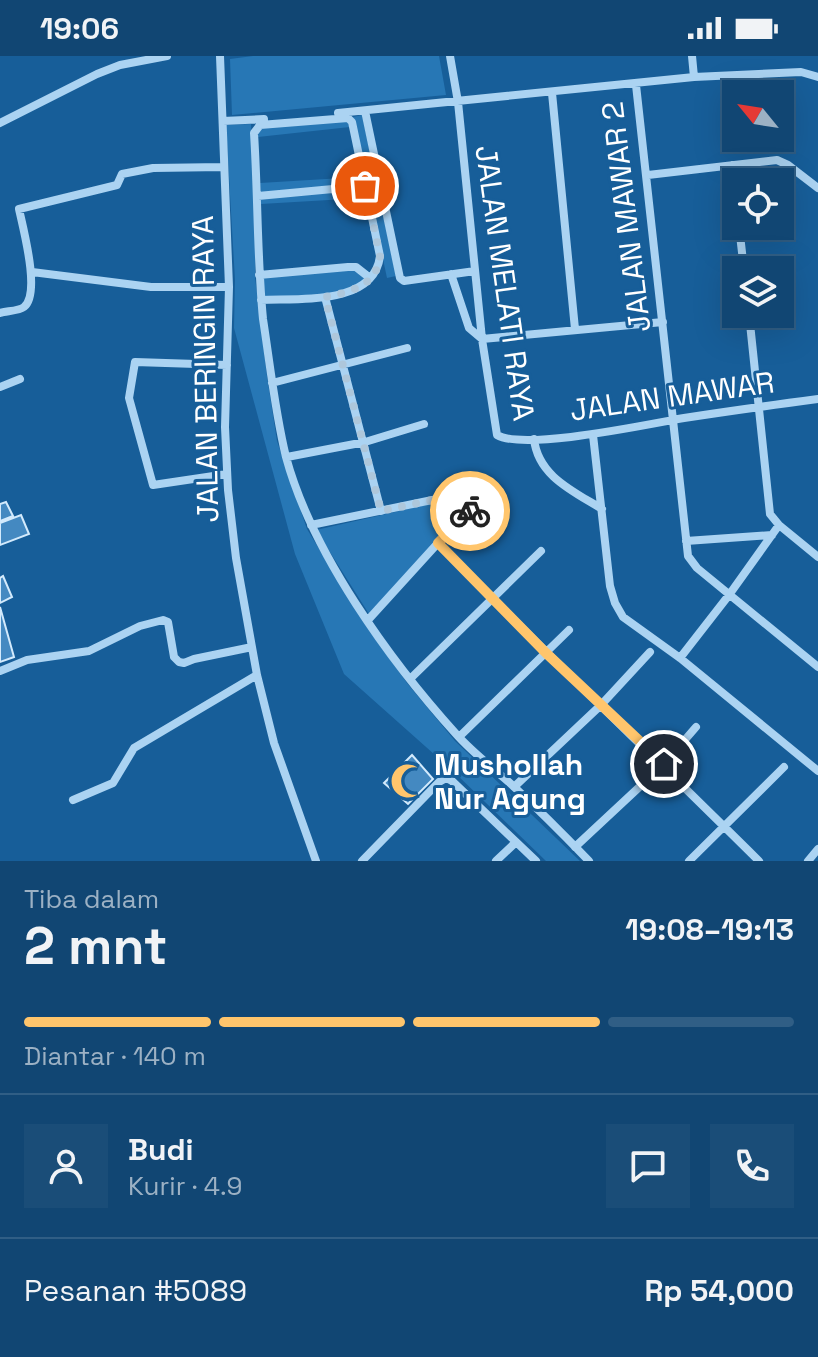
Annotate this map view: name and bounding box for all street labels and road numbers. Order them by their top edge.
street label: JALAN MAWAR 2 [593,100,659,334]
street label: JALAN MELATI RAYA [466,143,544,423]
street label: JALAN BERINGIN RAYA [183,215,227,523]
street label: JALAN MAWAR [567,362,777,430]

